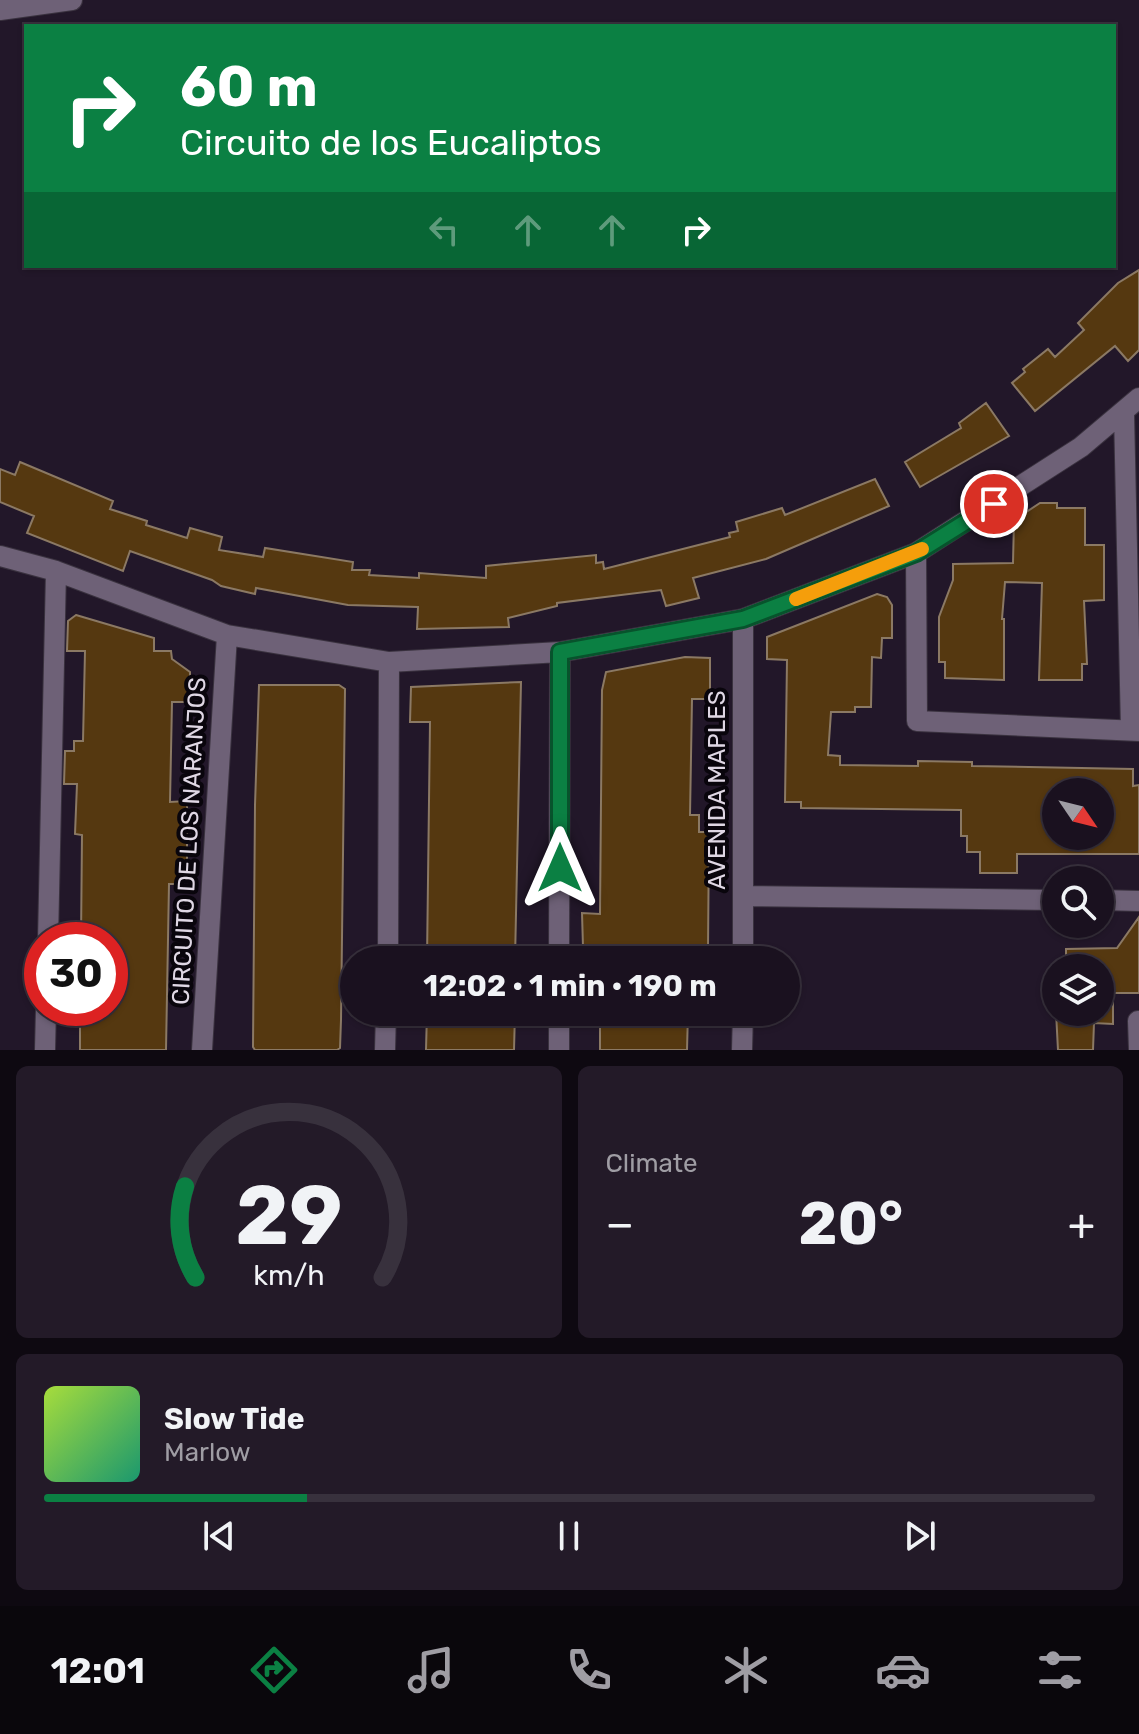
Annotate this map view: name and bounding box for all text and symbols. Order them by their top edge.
text: 60 m [180,54,318,120]
icon: right [48,56,152,160]
text: Circuito de los Eucaliptos [180,121,602,164]
icon: left [422,208,466,252]
icon: ahead [506,208,550,252]
icon: ahead [590,208,634,252]
icon: right [674,208,718,252]
pin [960,470,1028,538]
icon: arrive [972,482,1016,526]
street label: CIRCUITO DE LOS NARANJOS [166,676,212,1006]
street label: AVENIDA MAPLES [703,690,731,890]
north arrow [1042,778,1114,850]
map controls [1042,778,1114,1026]
position arrow [518,826,602,910]
button: search [1042,866,1114,938]
speed limit sign: 30 [24,922,128,1026]
button: layers [1042,954,1114,1026]
text: 12:02 · 1 min · 190 m [423,968,717,1004]
text: Climate [606,1148,698,1179]
text: 29 [235,1166,342,1265]
text: 20° [799,1188,903,1259]
text: − [606,1198,634,1250]
text: + [1068,1198,1095,1250]
text: km/h [253,1258,324,1292]
text: Slow Tide [164,1401,304,1437]
text: Marlow [164,1437,251,1468]
icon: previous [197,1514,241,1558]
icon: pause [547,1514,591,1558]
icon: next [898,1514,942,1558]
icon: directions [246,1642,302,1698]
icon: music [403,1642,459,1698]
icon: phone [561,1642,617,1698]
icon: climate [718,1642,774,1698]
icon: car [875,1642,931,1698]
icon: filters [1032,1642,1088,1698]
text: 12:01 [51,1649,145,1692]

